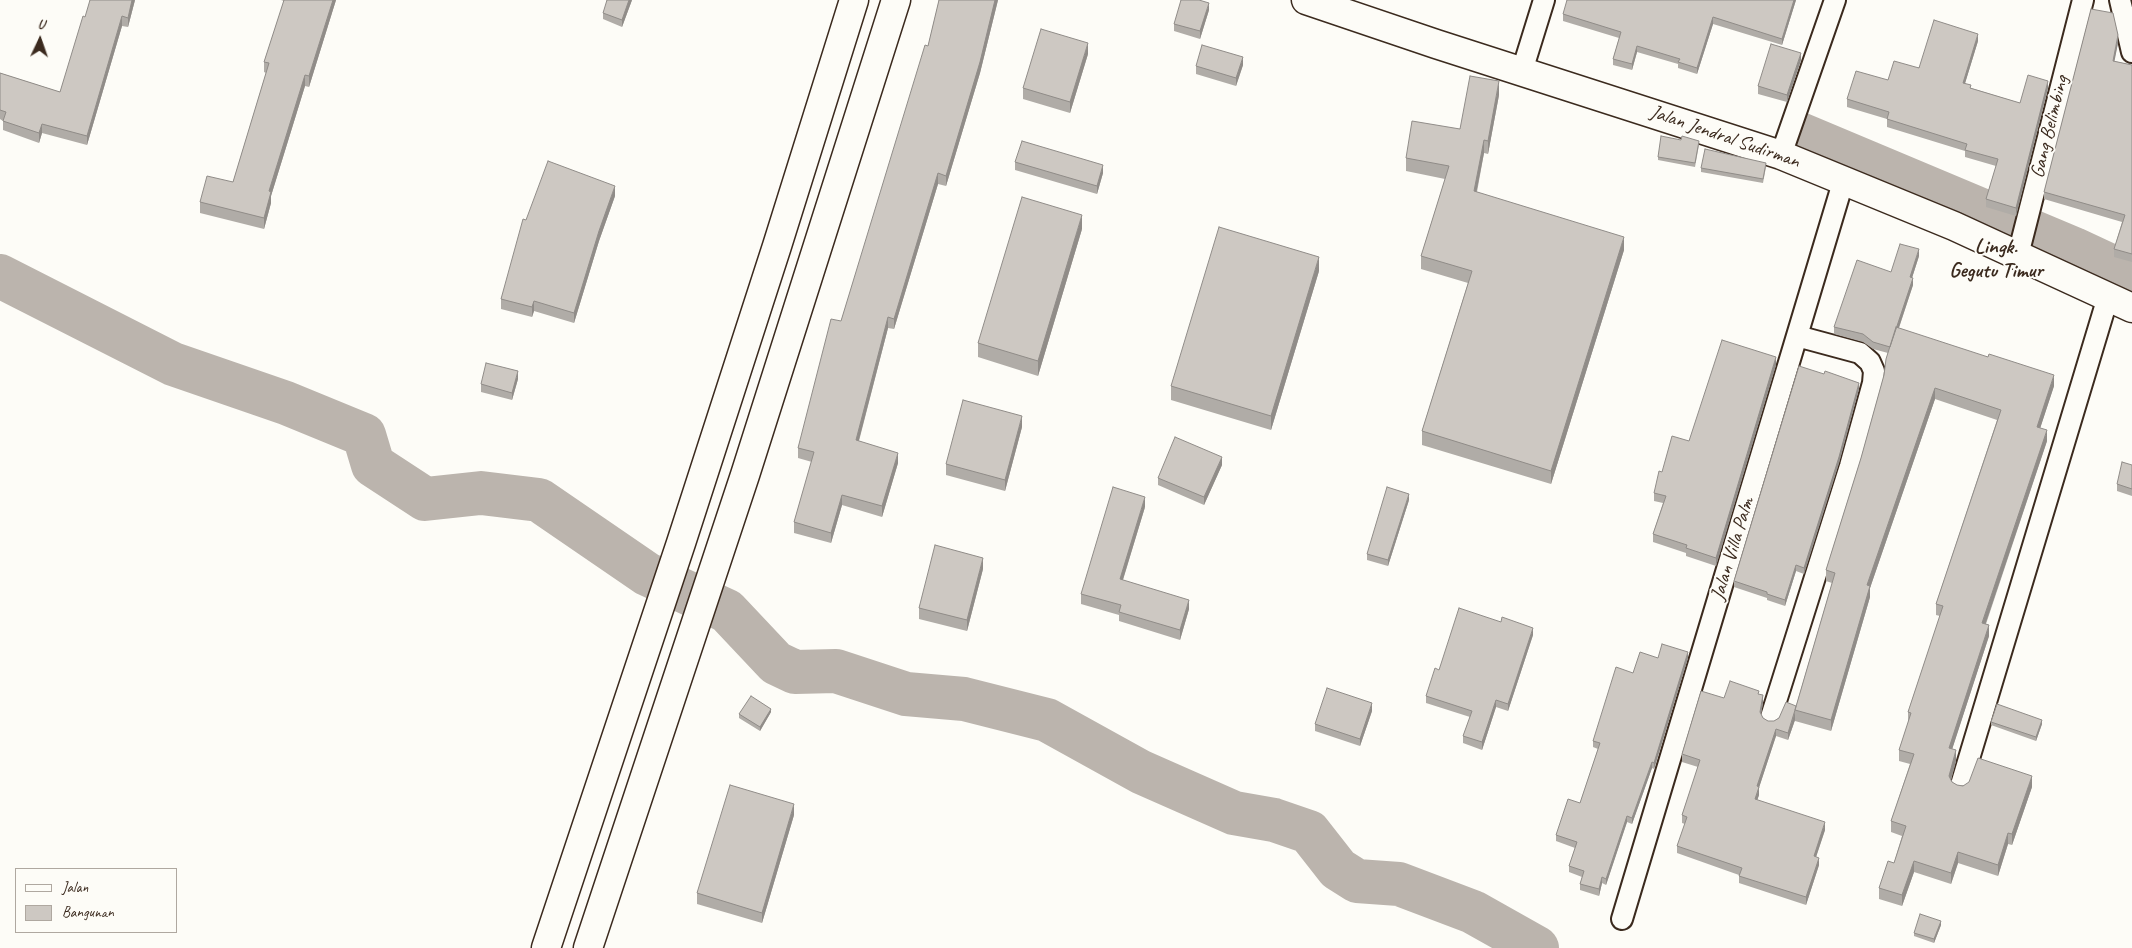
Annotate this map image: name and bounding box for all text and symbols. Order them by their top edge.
north arrow [15,15,65,65]
text: U [37,16,45,33]
street label: Gang Belimbing [2026,73,2074,181]
street label: Jalan Jendral Sudirman [1647,100,1803,174]
district label: Lingk. Gegutu Timur [1949,234,2043,284]
street label: Jalan Villa Palm [1706,495,1760,603]
legend [15,868,178,933]
text: Jalan [62,878,88,897]
text: Bangunan [62,903,114,922]

